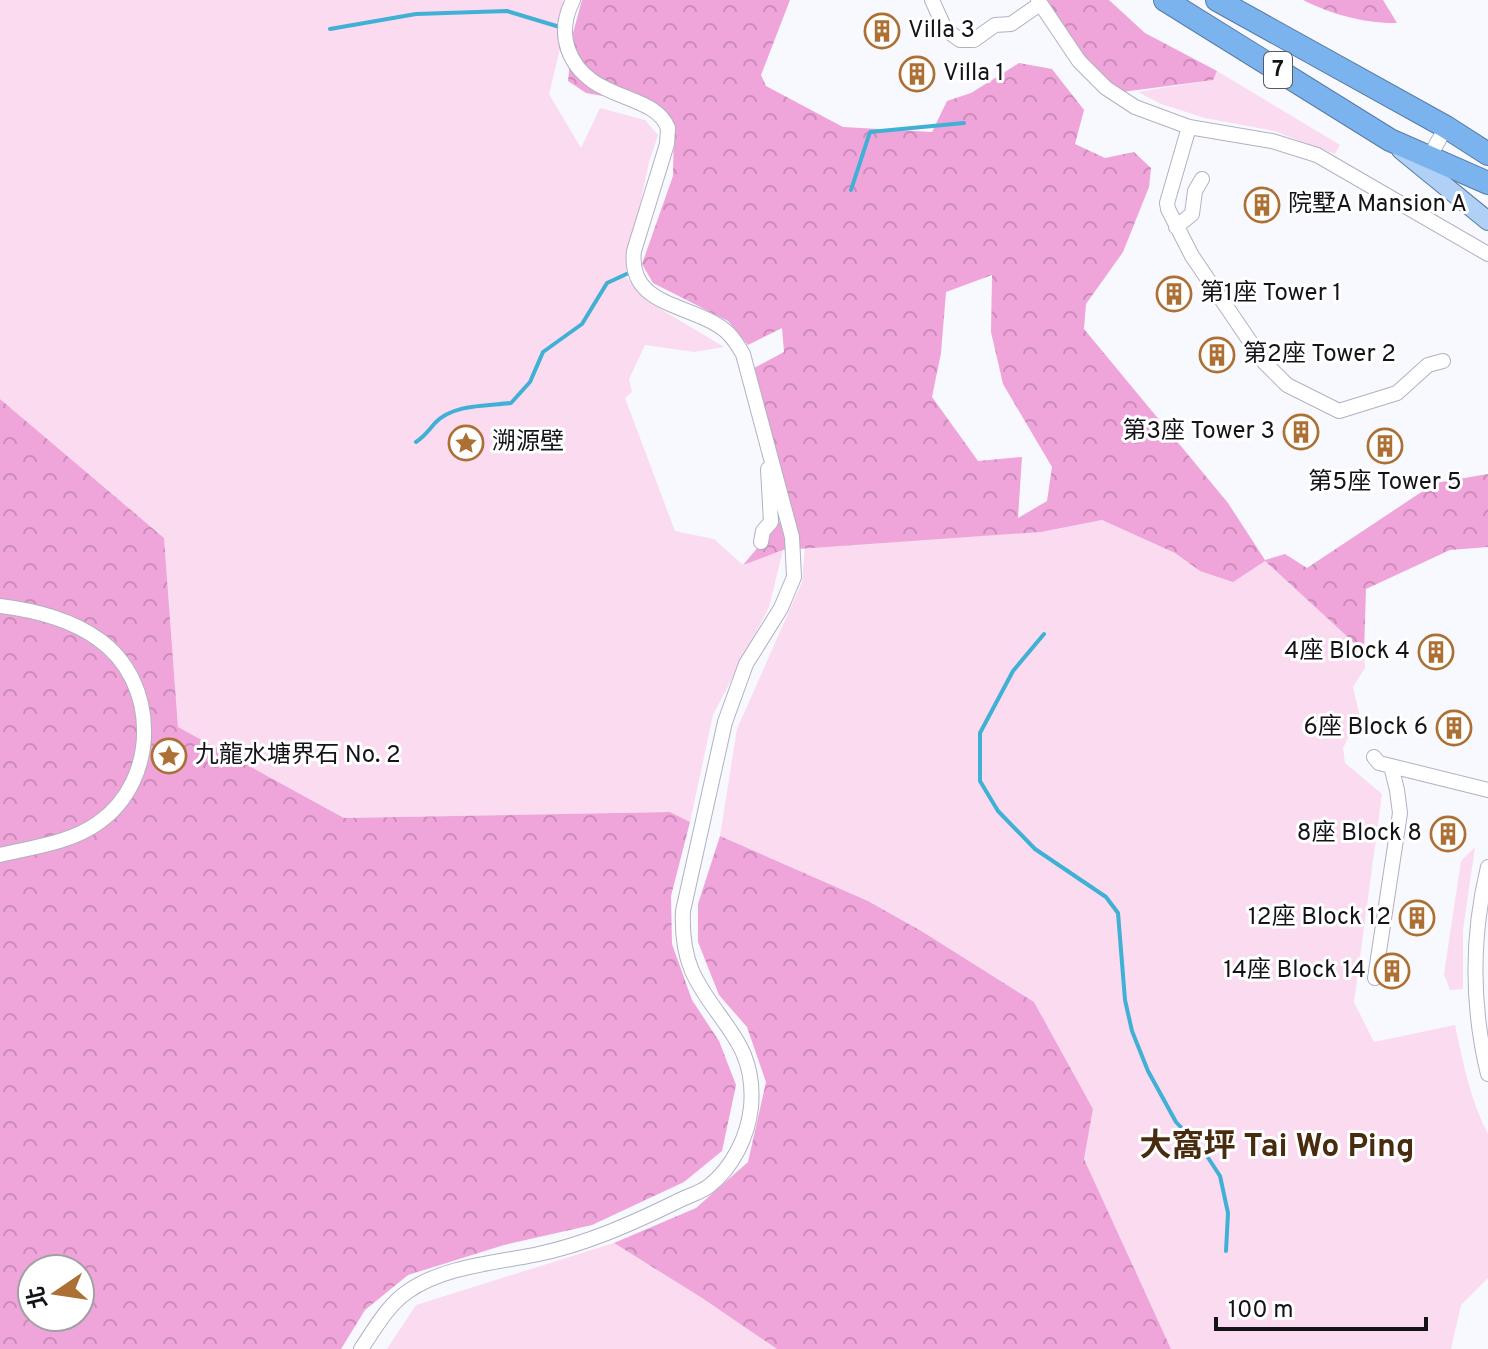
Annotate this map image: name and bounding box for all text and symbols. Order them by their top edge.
building icon: Villa 3 [863,12,901,50]
place label: Villa 3 [908,16,975,46]
road number: 7 [1264,52,1292,88]
building icon: Villa 1 [898,55,936,93]
place label: Villa 1 [943,59,1005,89]
building icon: 院墅A Mansion A [1243,186,1281,224]
place label: 院墅A Mansion A [1288,190,1467,220]
building icon: 第1座 Tower 1 [1155,275,1193,313]
place label: 第1座 Tower 1 [1200,279,1342,309]
building icon: 第2座 Tower 2 [1198,336,1236,374]
place label: 第2座 Tower 2 [1243,340,1396,370]
building icon: 第3座 Tower 3 [1282,413,1320,451]
place label: 第3座 Tower 3 [1122,417,1275,447]
place icon: 溯源壁 [447,424,485,462]
building icon: 第5座 Tower 5 [1366,427,1404,465]
place label: 溯源壁 [492,428,564,458]
place label: 第5座 Tower 5 [1308,468,1462,498]
building icon: 4座 Block 4 [1417,633,1455,671]
place label: 4座 Block 4 [1284,637,1410,667]
building icon: 6座 Block 6 [1435,709,1473,747]
place label: 6座 Block 6 [1304,713,1428,743]
place icon: 九龍水塘界石 No. 2 [150,737,188,775]
place label: 九龍水塘界石 No. 2 [195,741,401,771]
building icon: 8座 Block 8 [1429,815,1467,853]
place label: 8座 Block 8 [1297,819,1422,849]
building icon: 12座 Block 12 [1398,899,1436,937]
place label: 12座 Block 12 [1248,903,1391,933]
building icon: 14座 Block 14 [1373,952,1411,990]
place label: 14座 Block 14 [1223,956,1366,986]
district label: 大窩坪 Tai Wo Ping [1139,1128,1415,1168]
north arrow [16,1253,96,1333]
scale bar [1216,1281,1426,1331]
text: 北 [23,1283,55,1311]
text: 100 m [1228,1296,1294,1326]

